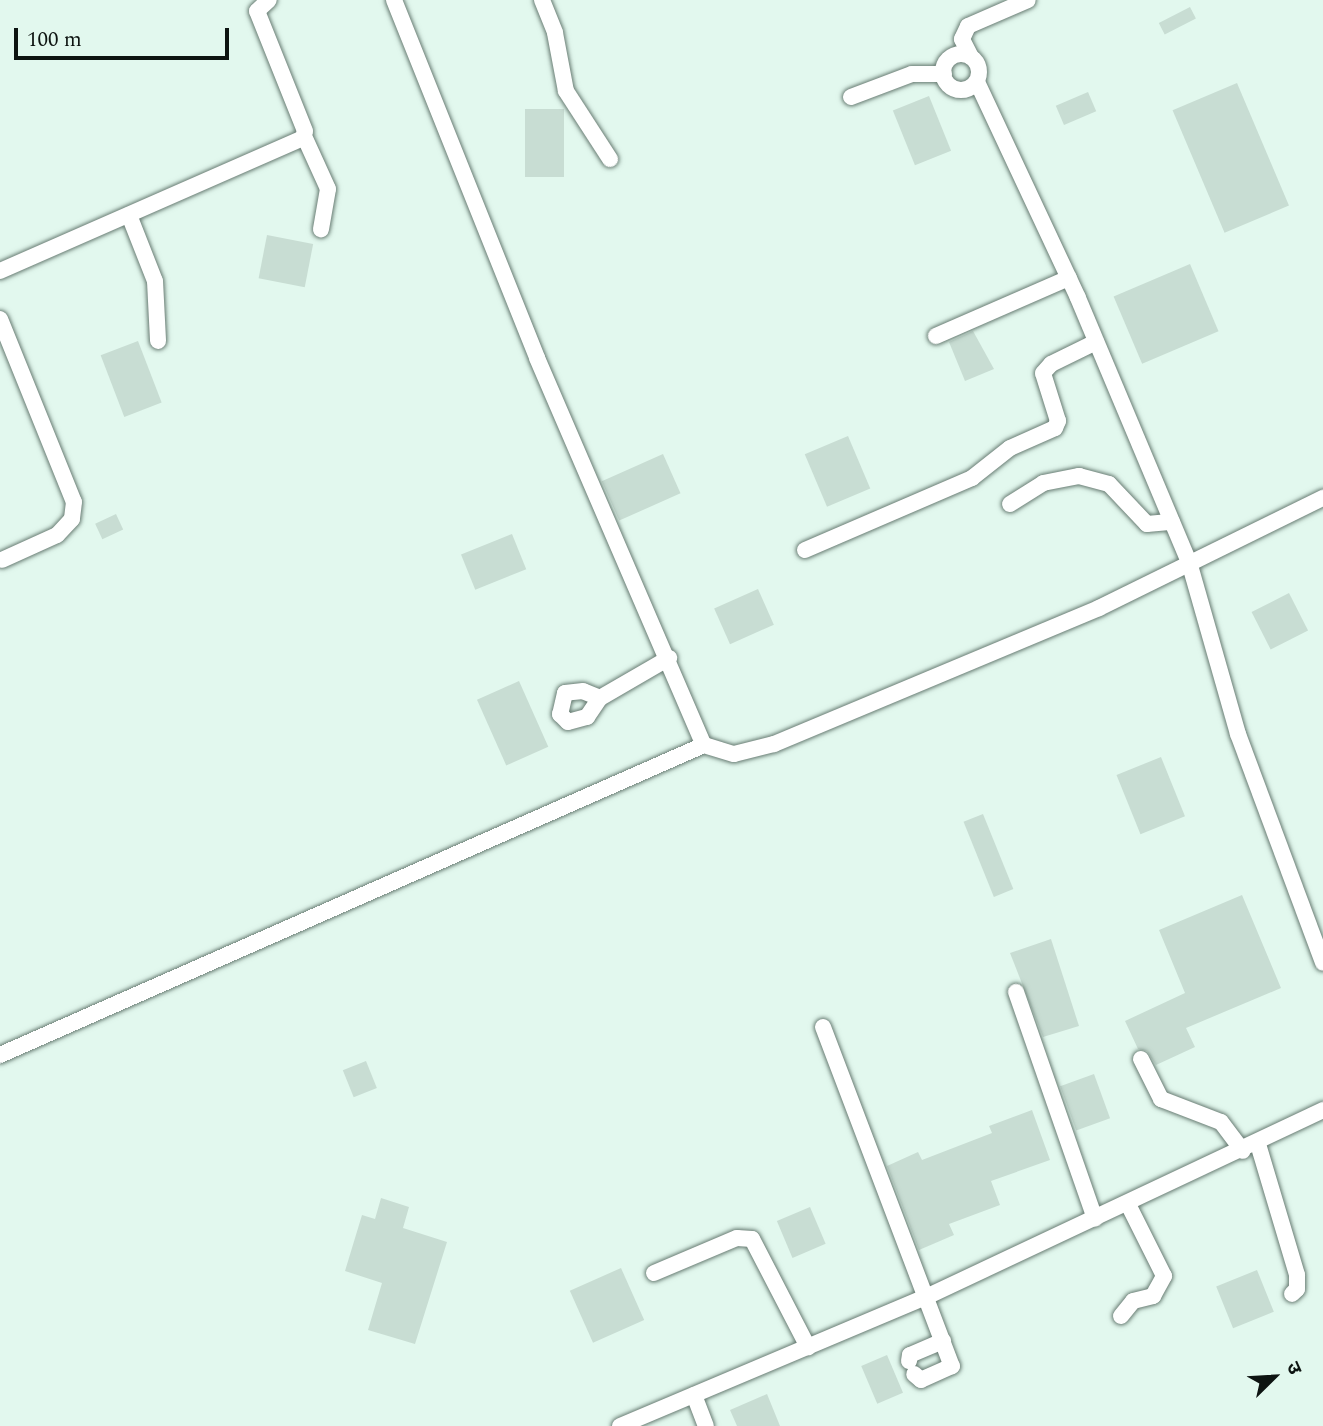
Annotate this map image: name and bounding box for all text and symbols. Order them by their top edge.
scale bar [18,14,233,58]
text: 100 m [27,24,82,56]
north arrow [1239,1342,1309,1412]
text: उ [1278,1357,1309,1379]

